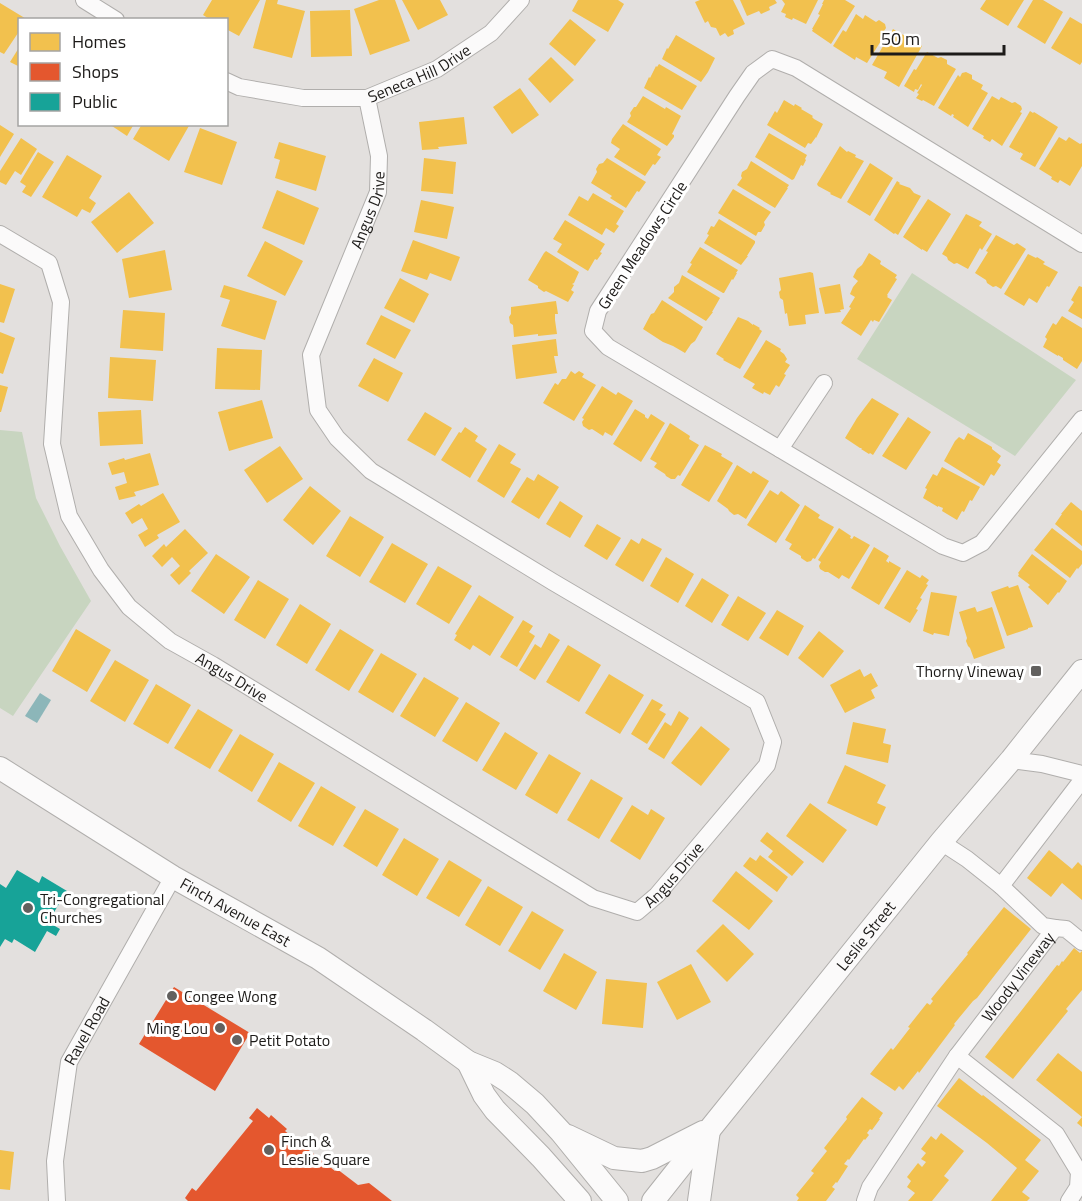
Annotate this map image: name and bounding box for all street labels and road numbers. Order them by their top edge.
street label: Seneca Hill Drive [364,38,475,108]
street label: Angus Drive [344,171,391,252]
street label: Green Meadows Circle [591,176,693,314]
street label: Angus Drive [191,646,273,708]
street label: Angus Drive [638,836,709,913]
street label: Finch Avenue East [176,871,295,953]
street label: Leslie Street [830,895,901,976]
street label: Woody Vineway [975,926,1060,1027]
street label: Ravel Road [58,992,116,1069]

